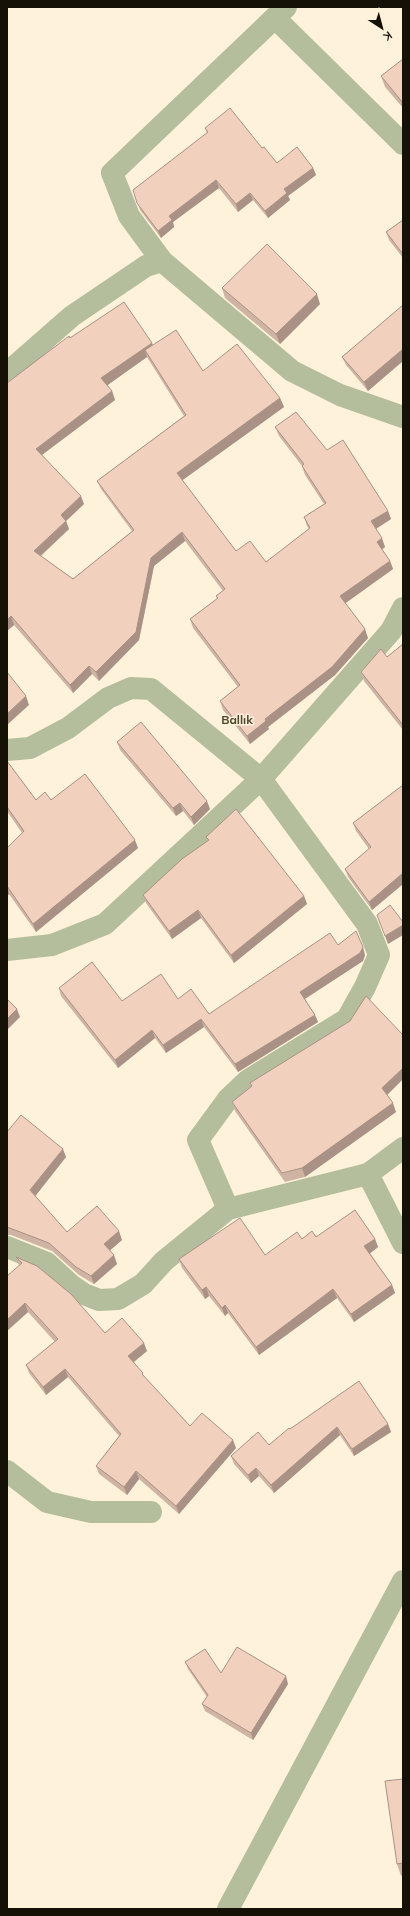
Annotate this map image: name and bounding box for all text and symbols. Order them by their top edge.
north arrow [362,8,402,48]
text: K [380,28,395,44]
district label: Ballık [221,712,253,727]

